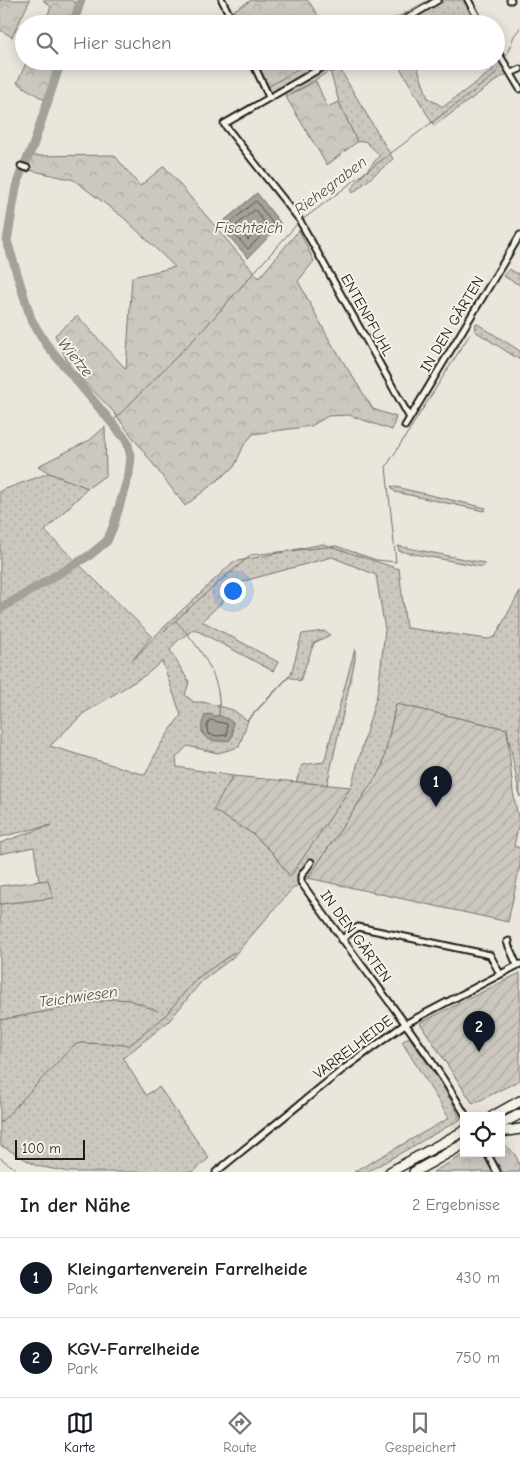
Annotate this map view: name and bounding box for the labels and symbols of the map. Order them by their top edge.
water label: Riehegraben [291,153,370,219]
water label: Fischteich [215,219,283,237]
street label: ENTENPFUHL [337,271,397,360]
street label: IN DEN GÄRTEN [416,273,488,375]
water label: Wietze [54,334,96,381]
your location [220,578,246,604]
pin: 1 [420,766,452,807]
street label: IN DEN GÄRTEN [317,887,395,985]
water label: Teichwiesen [37,983,119,1011]
street label: VARRELHEIDE [310,1011,396,1083]
pin: 2 [463,1011,495,1052]
scale bar [15,1137,85,1160]

